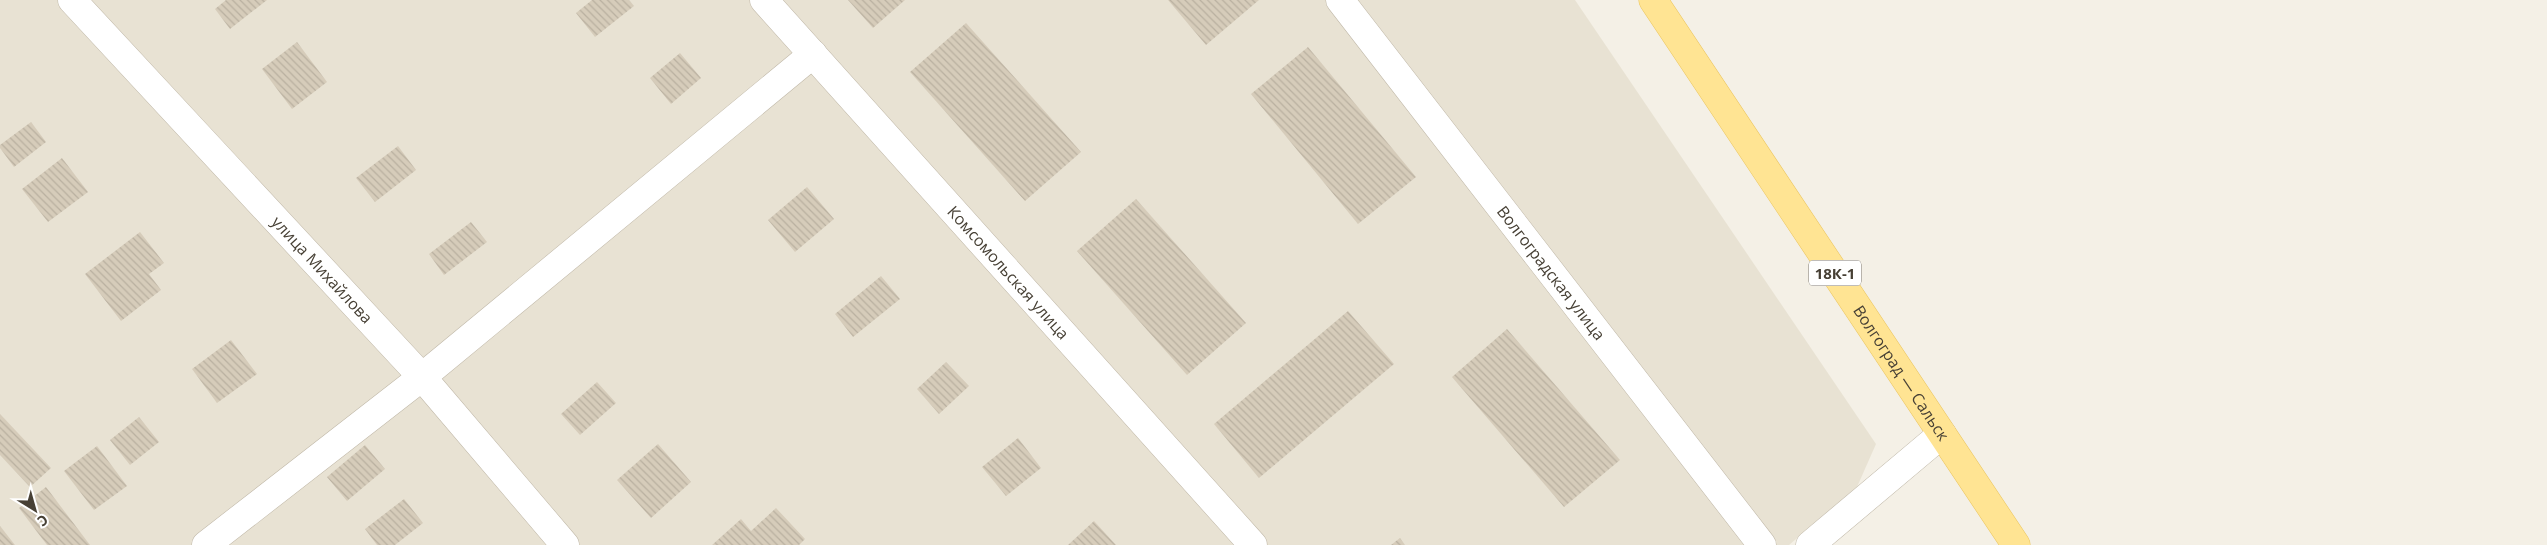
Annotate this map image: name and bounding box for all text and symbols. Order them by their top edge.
street label: Комсомольская улица [943,201,1074,344]
street label: Волгоградская улица [1492,201,1610,345]
street label: улица Михайлова [267,211,378,328]
road number: 18К-1 [1809,260,1861,286]
street label: Волгоград — Сальск [1848,301,1955,445]
north arrow [10,485,60,535]
text: С [34,511,52,531]

